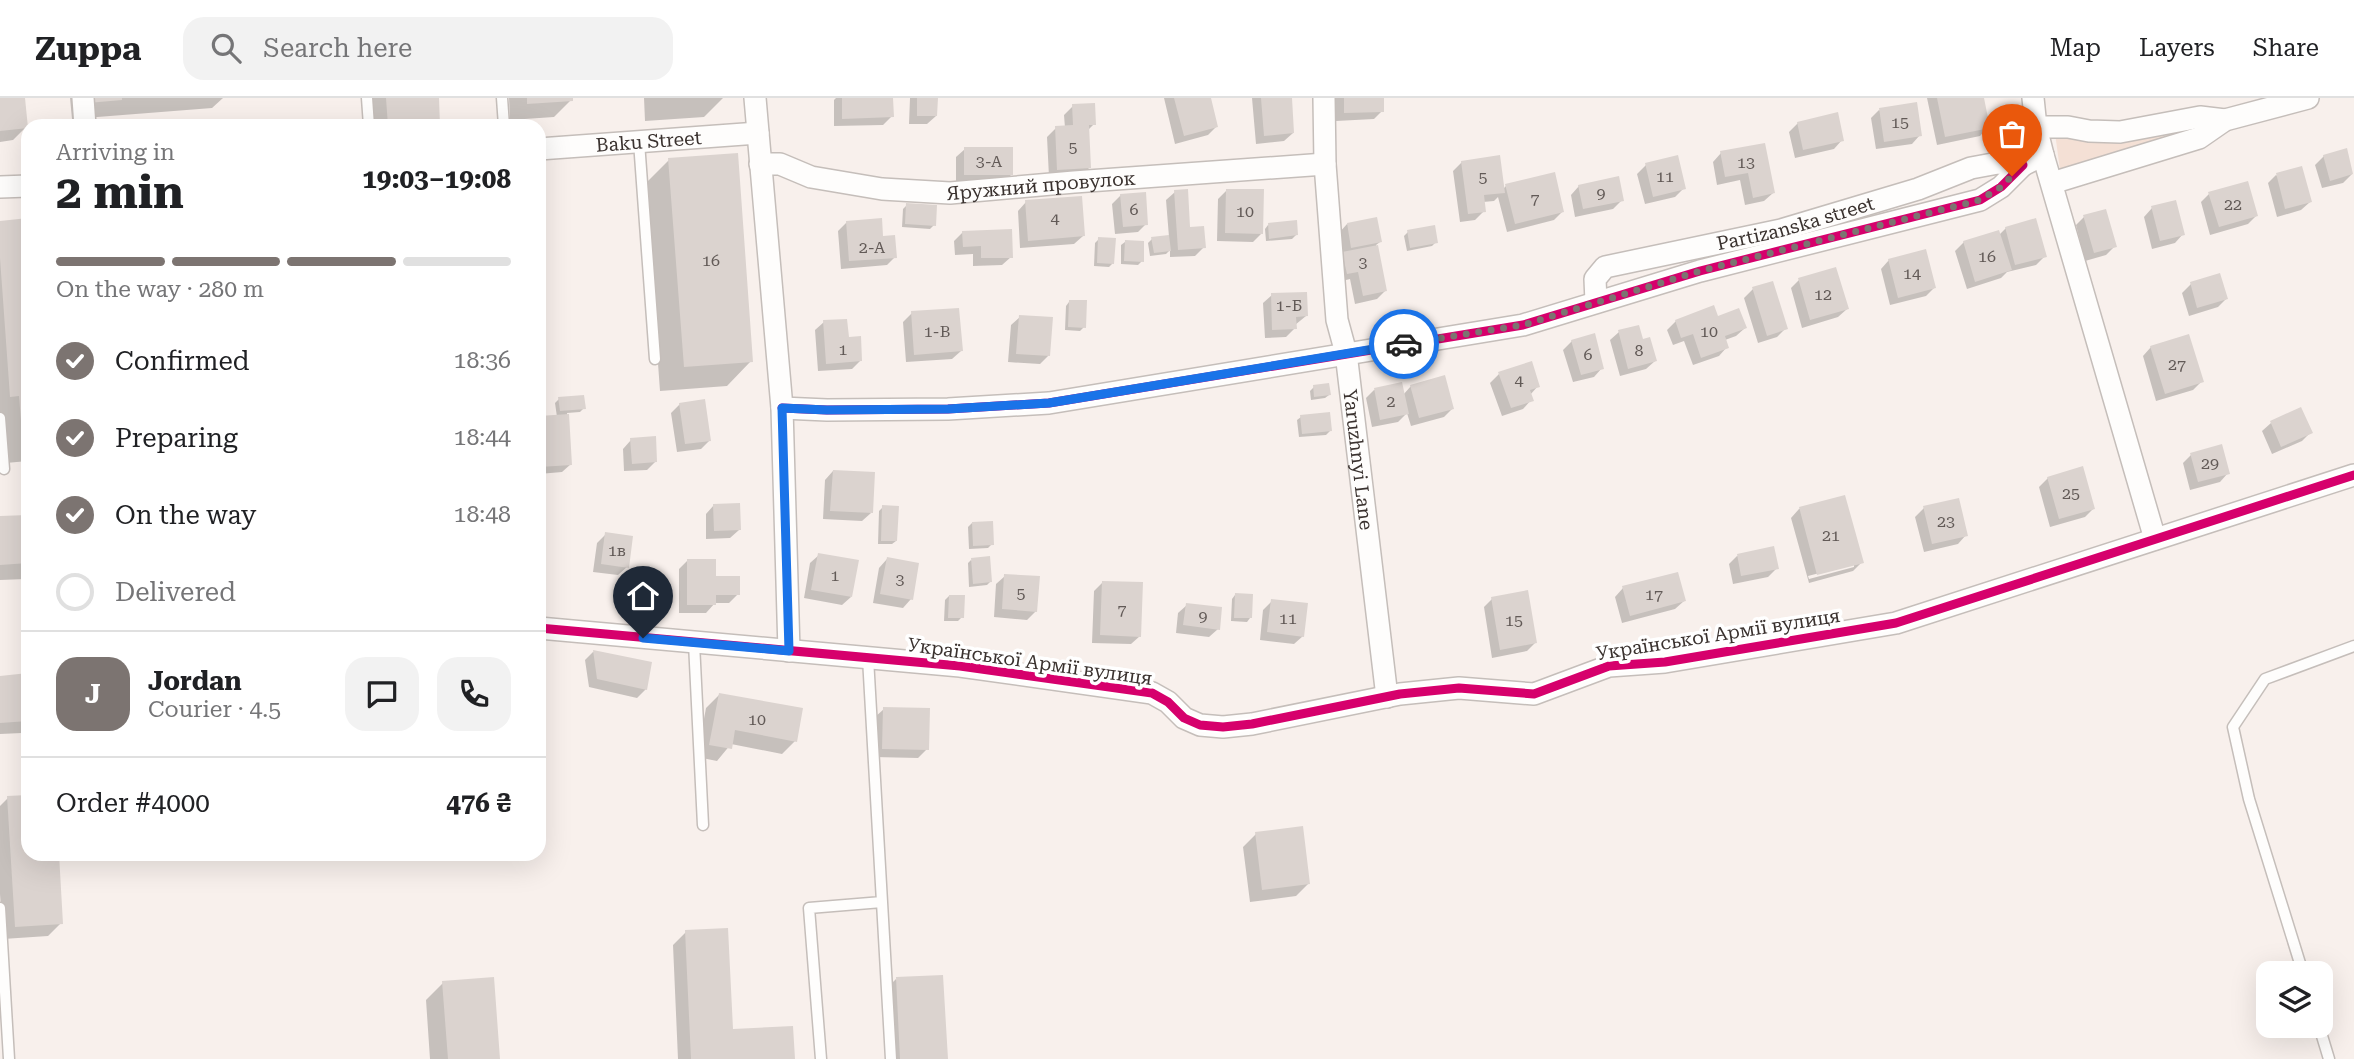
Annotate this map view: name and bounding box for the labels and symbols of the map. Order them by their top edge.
pin [1982,104,2042,176]
house number: 15 [1891,113,1909,132]
street label: Baku Street [595,126,702,157]
house number: 5 [1069,138,1078,157]
house number: 3-А [976,152,1003,171]
house number: 13 [1737,153,1755,172]
street label: Яружний провулок [945,167,1136,205]
house number: 11 [1656,167,1674,186]
house number: 5 [1479,168,1488,187]
house number: 9 [1597,184,1606,203]
house number: 7 [1531,189,1540,208]
street label: Partizanska street [1715,192,1877,255]
house number: 22 [2224,195,2242,214]
house number: 6 [1130,200,1139,219]
house number: 10 [1236,202,1254,221]
house number: 4 [1051,209,1060,228]
house number: 2-А [859,238,886,257]
house number: 16 [1978,247,1996,266]
house number: 16 [702,251,720,270]
house number: 3 [1359,253,1368,272]
house number: 14 [1903,264,1921,283]
house number: 12 [1814,285,1832,304]
house number: 1-Б [1276,296,1302,315]
courier [1369,309,1439,379]
house number: 1-В [924,322,950,341]
house number: 10 [1700,322,1718,341]
house number: 1 [839,340,848,359]
house number: 8 [1635,341,1644,360]
house number: 6 [1584,345,1593,364]
house number: 27 [2168,355,2186,374]
house number: 4 [1515,371,1524,390]
street label: Yaruzhnyi Lane [1338,388,1378,531]
house number: 2 [1387,392,1396,411]
house number: 29 [2201,454,2219,473]
house number: 25 [2062,484,2080,503]
house number: 23 [1937,512,1955,531]
house number: 21 [1822,526,1840,545]
house number: 1в [608,541,626,560]
pin [613,566,673,638]
house number: 1 [831,566,840,585]
house number: 3 [896,570,905,589]
house number: 5 [1017,584,1026,603]
house number: 17 [1645,585,1663,604]
house number: 7 [1118,600,1127,619]
street label: Української Армії вулиця [1594,604,1842,665]
house number: 9 [1199,607,1208,626]
house number: 11 [1279,609,1297,628]
house number: 15 [1505,611,1523,630]
street label: Української Армії вулиця [906,633,1154,690]
house number: 10 [748,710,766,729]

